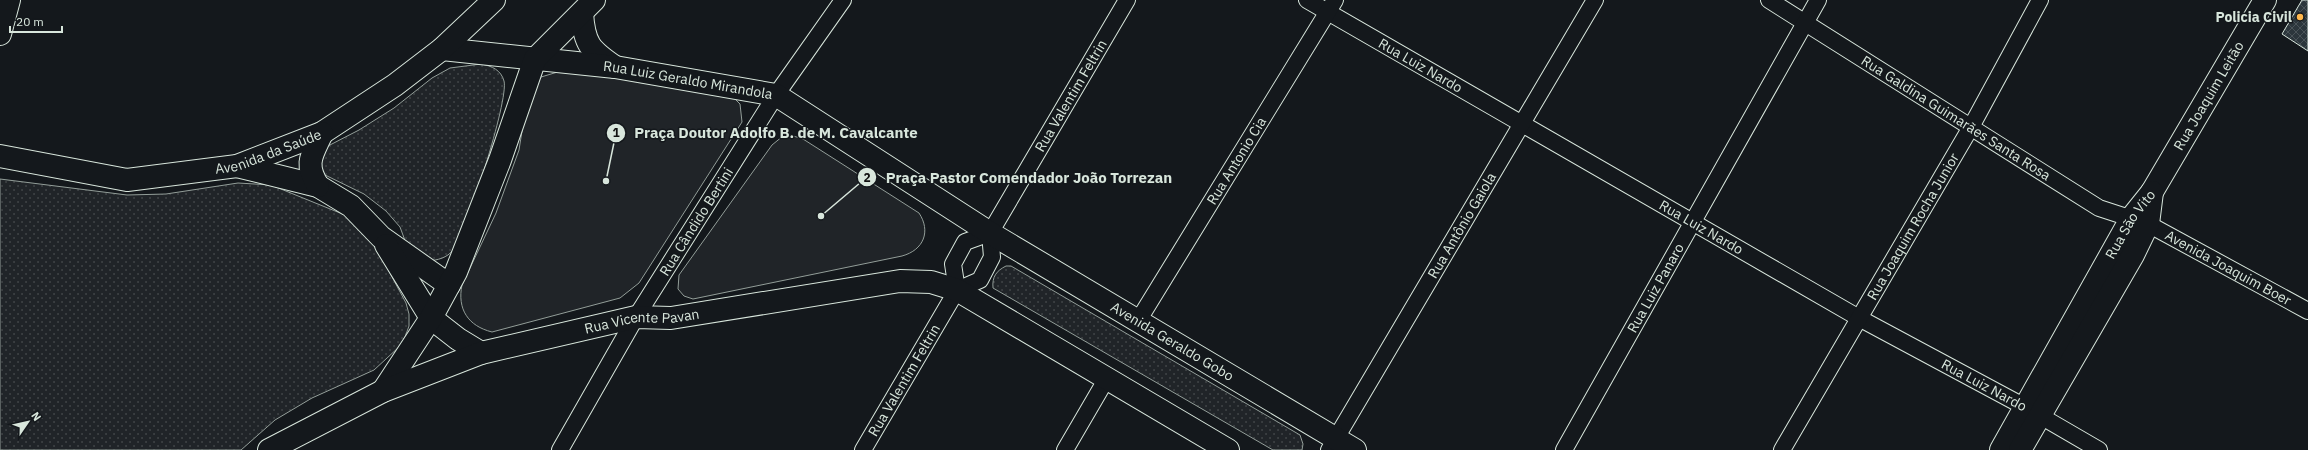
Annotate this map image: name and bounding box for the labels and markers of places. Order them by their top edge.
place label: Policia Civil [2216,8,2292,26]
marker: Policia Civil [2295,12,2305,22]
callout: Praça Doutor Adolfo B. de M. Cavalcante [606,119,926,146]
callout: Praça Pastor Comendador João Torrezan [857,164,1180,191]

